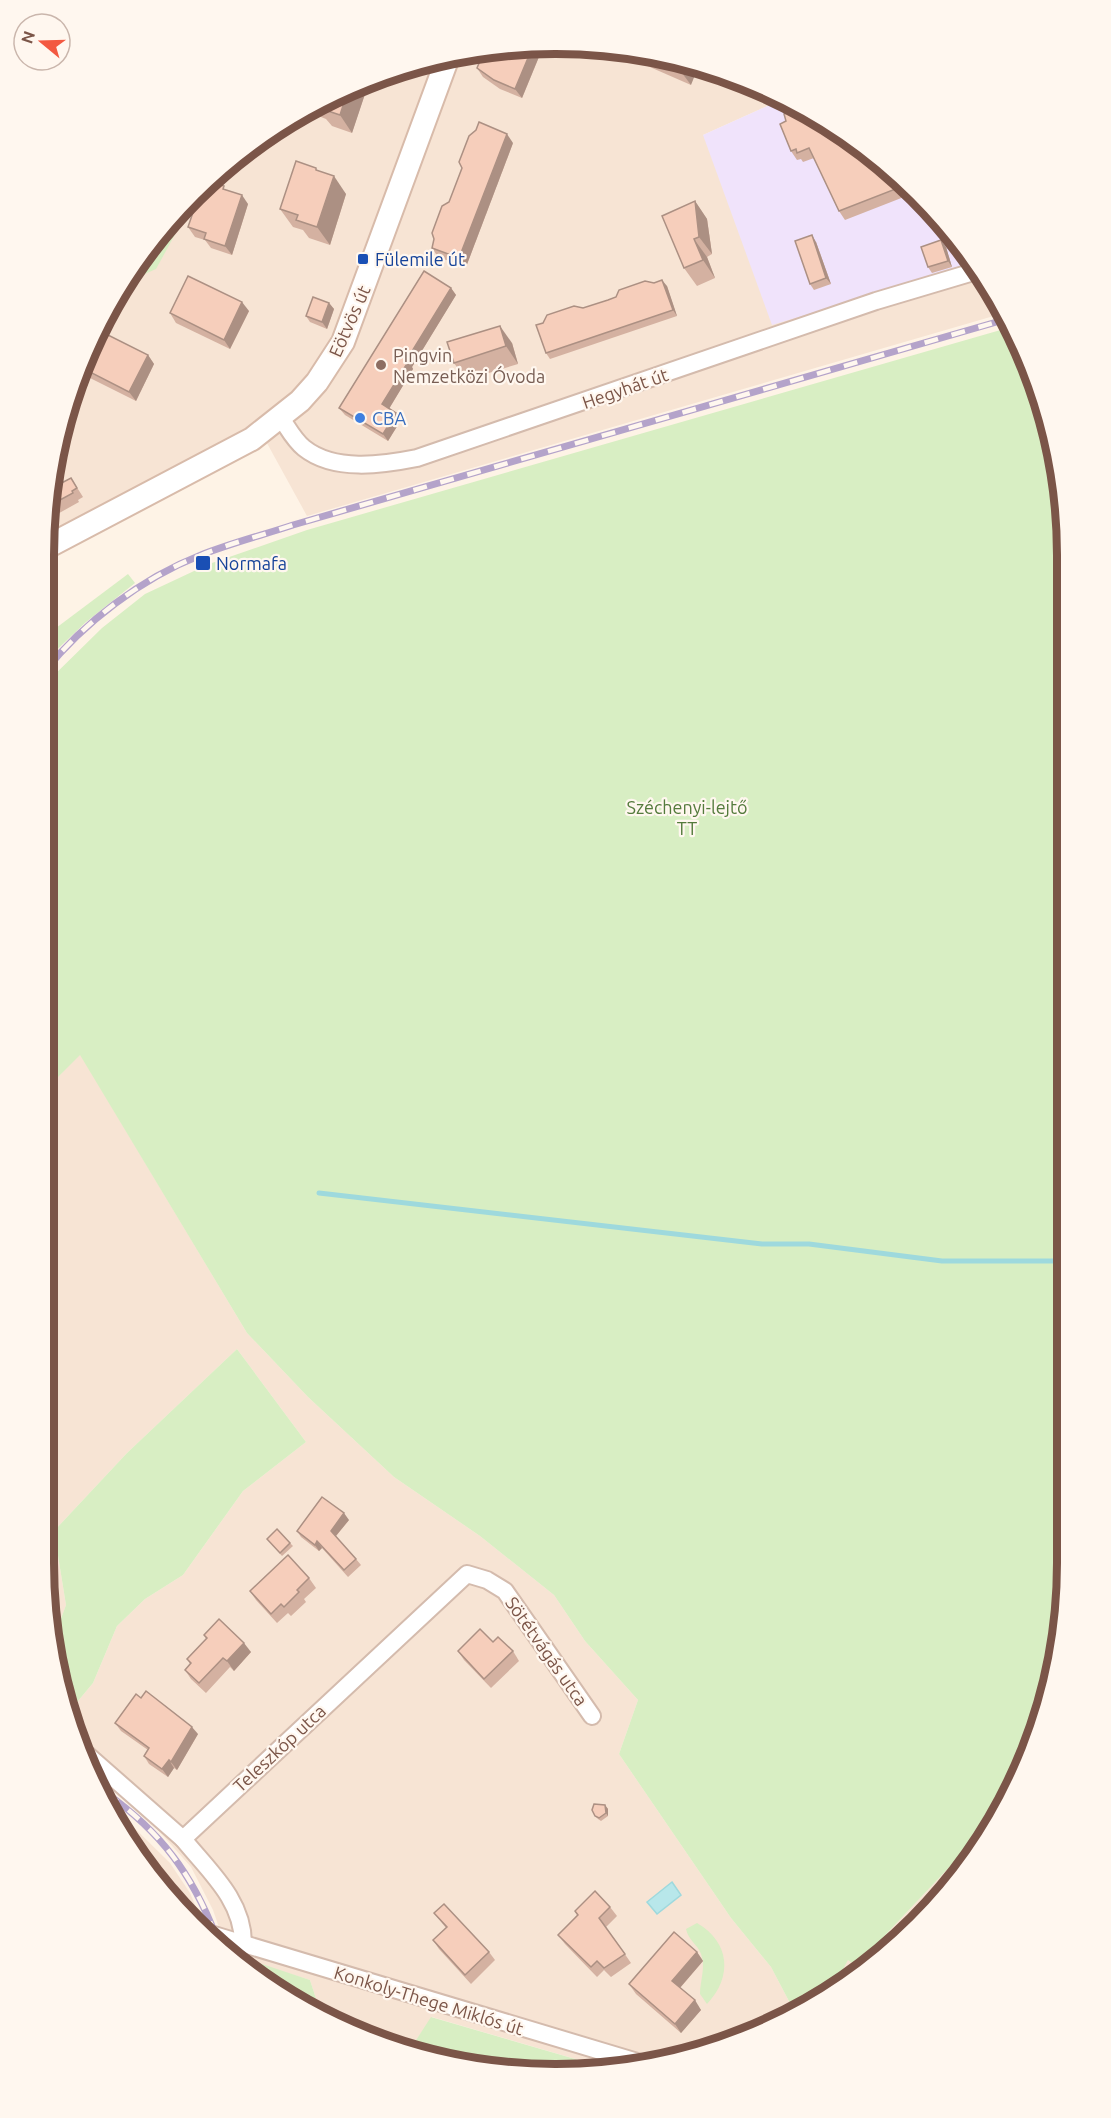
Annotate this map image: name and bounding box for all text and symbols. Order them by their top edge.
north arrow [12,12,72,72]
text: N [17,29,38,46]
place label: Fülemile út [375,249,465,269]
marker: Fülemile út [356,252,370,266]
street label: Eötvös út [324,282,374,360]
place label: Pingvin Nemzetközi Óvoda [393,345,545,386]
marker: Pingvin Nemzetközi Óvoda [374,358,388,372]
street label: Hegyhát út [579,364,671,412]
place label: CBA [372,408,406,428]
marker: CBA [353,411,367,425]
place label: Normafa [216,553,287,573]
marker: Normafa [194,554,212,572]
park label: Széchenyi-lejtő TT [626,797,748,838]
street label: Sötétvágás utca [502,1593,592,1709]
street label: Teleszkóp utca [229,1700,329,1796]
street label: Konkoly-Thege Miklós út [332,1962,526,2038]

